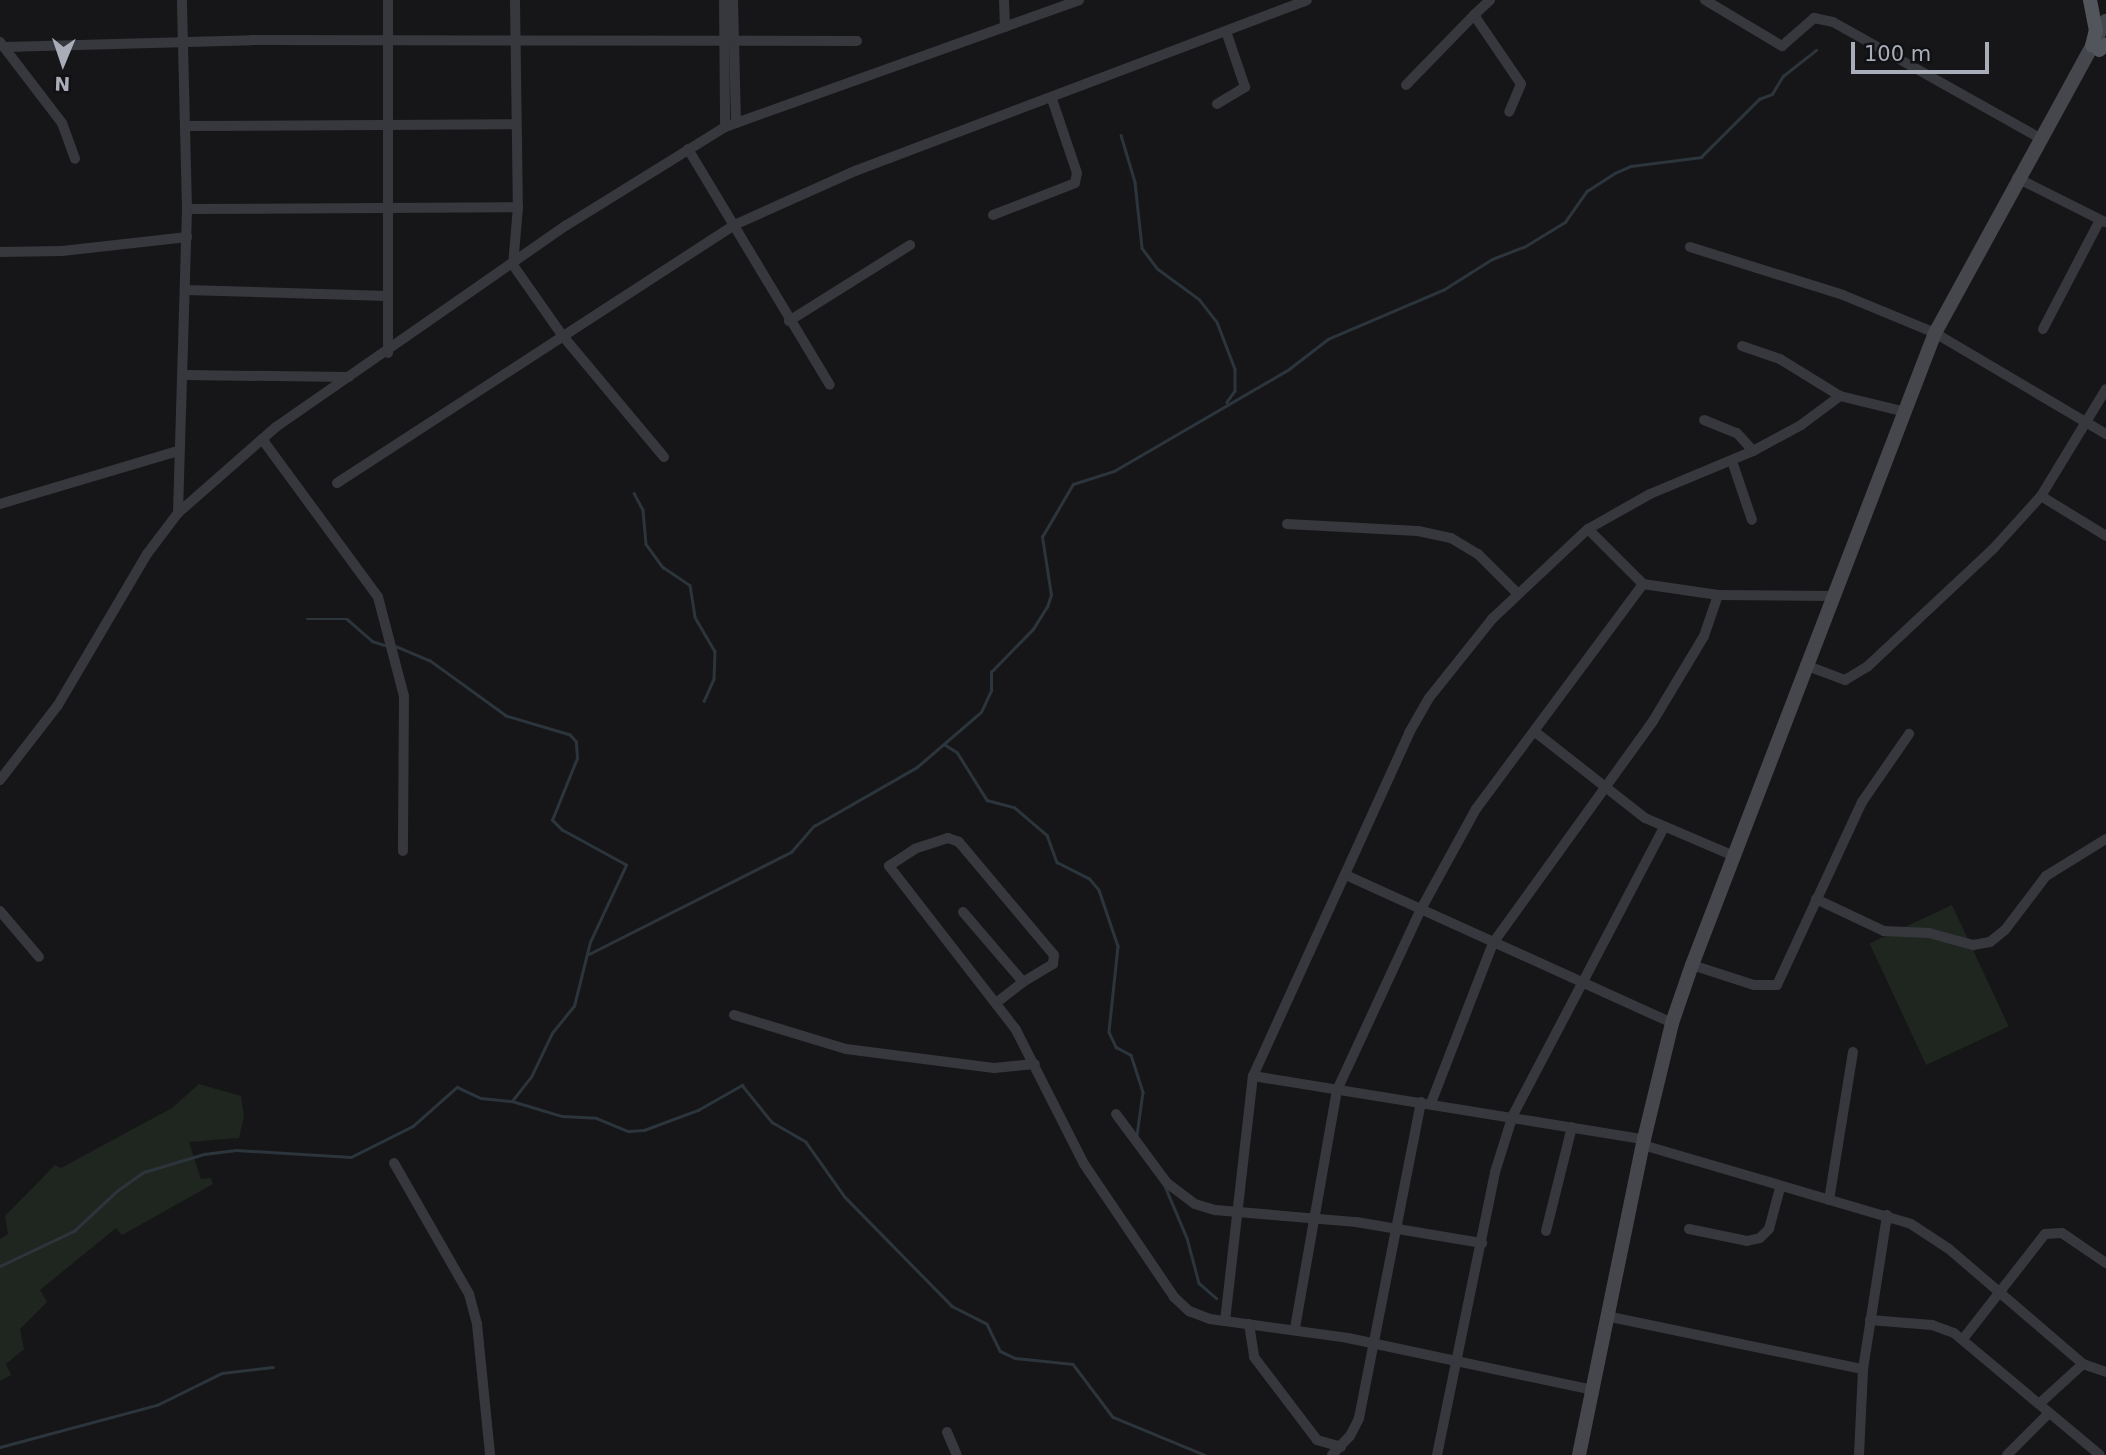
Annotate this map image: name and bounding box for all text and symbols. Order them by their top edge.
north arrow [28,28,98,98]
scale bar [1854,28,1992,72]
text: 100 m [1864,42,1931,66]
text: N [54,73,71,95]

